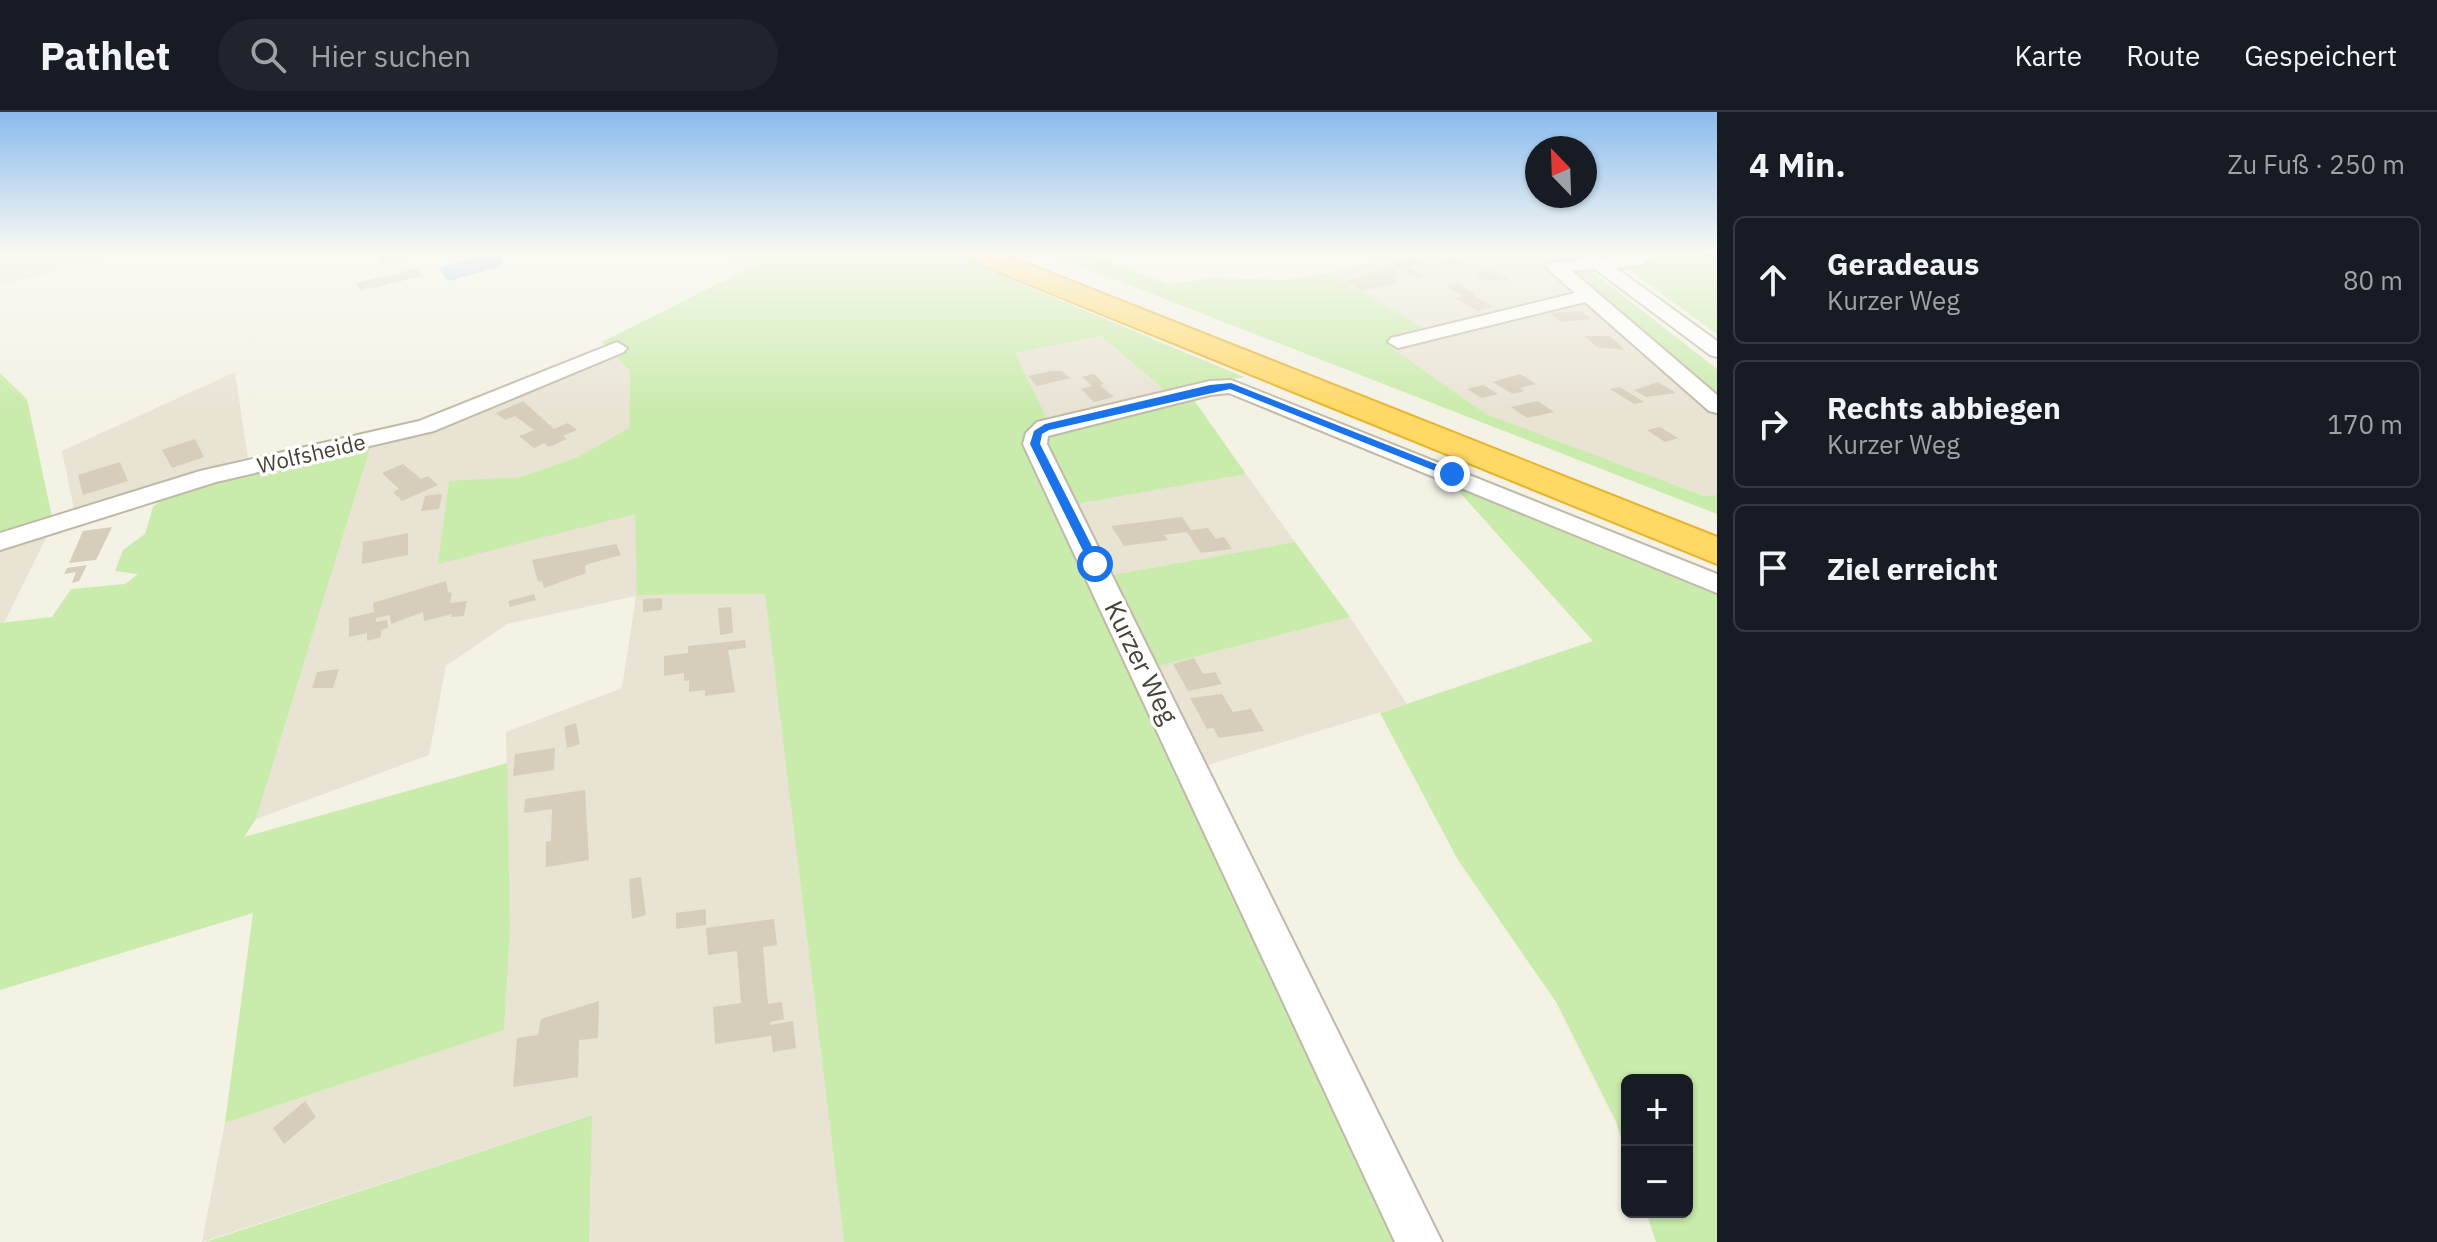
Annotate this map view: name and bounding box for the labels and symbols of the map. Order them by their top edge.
north arrow [1525,136,1597,208]
street label: Wolfsheide [254,426,368,480]
route end [1434,456,1470,492]
route start [1077,546,1113,582]
street label: Kurzer Weg [1098,595,1187,729]

